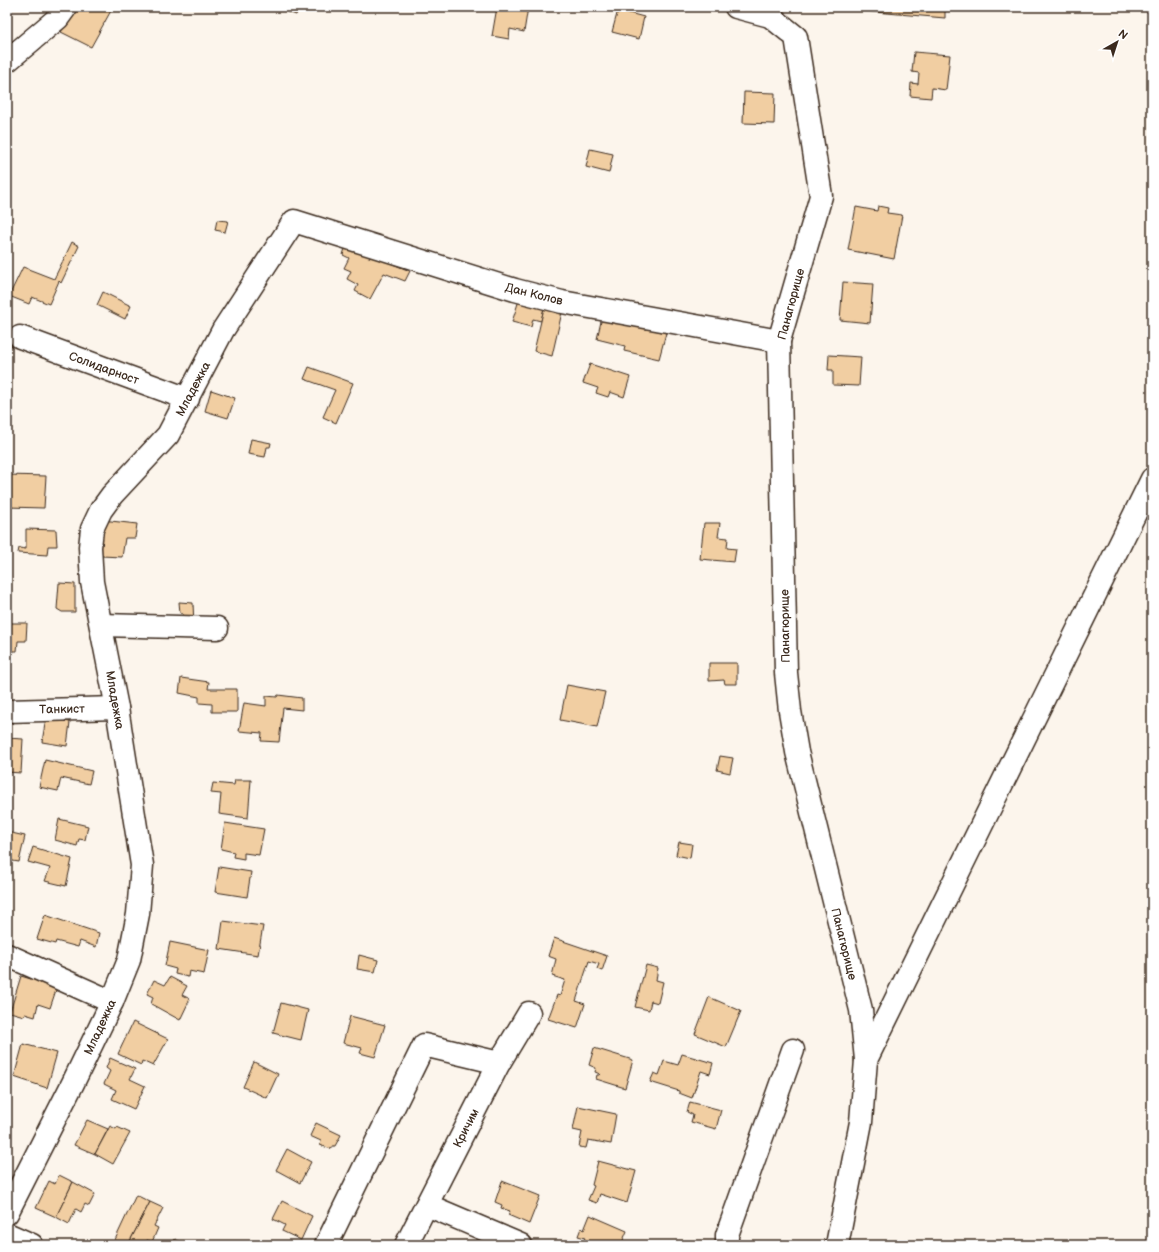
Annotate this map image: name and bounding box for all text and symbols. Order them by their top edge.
north arrow [1097,22,1137,62]
text: N [1116,27,1130,42]
street label: Панагюрище [775,266,808,342]
street label: Дан Колов [504,280,565,309]
street label: Солидарност [67,349,141,388]
street label: Младежка [173,359,214,419]
street label: Панагюрище [777,589,794,663]
street label: Младежка [102,669,127,731]
street label: Танкист [39,702,85,717]
street label: Панагюрище [827,907,860,982]
street label: Младежка [81,997,120,1057]
street label: Кричим [450,1106,483,1150]

